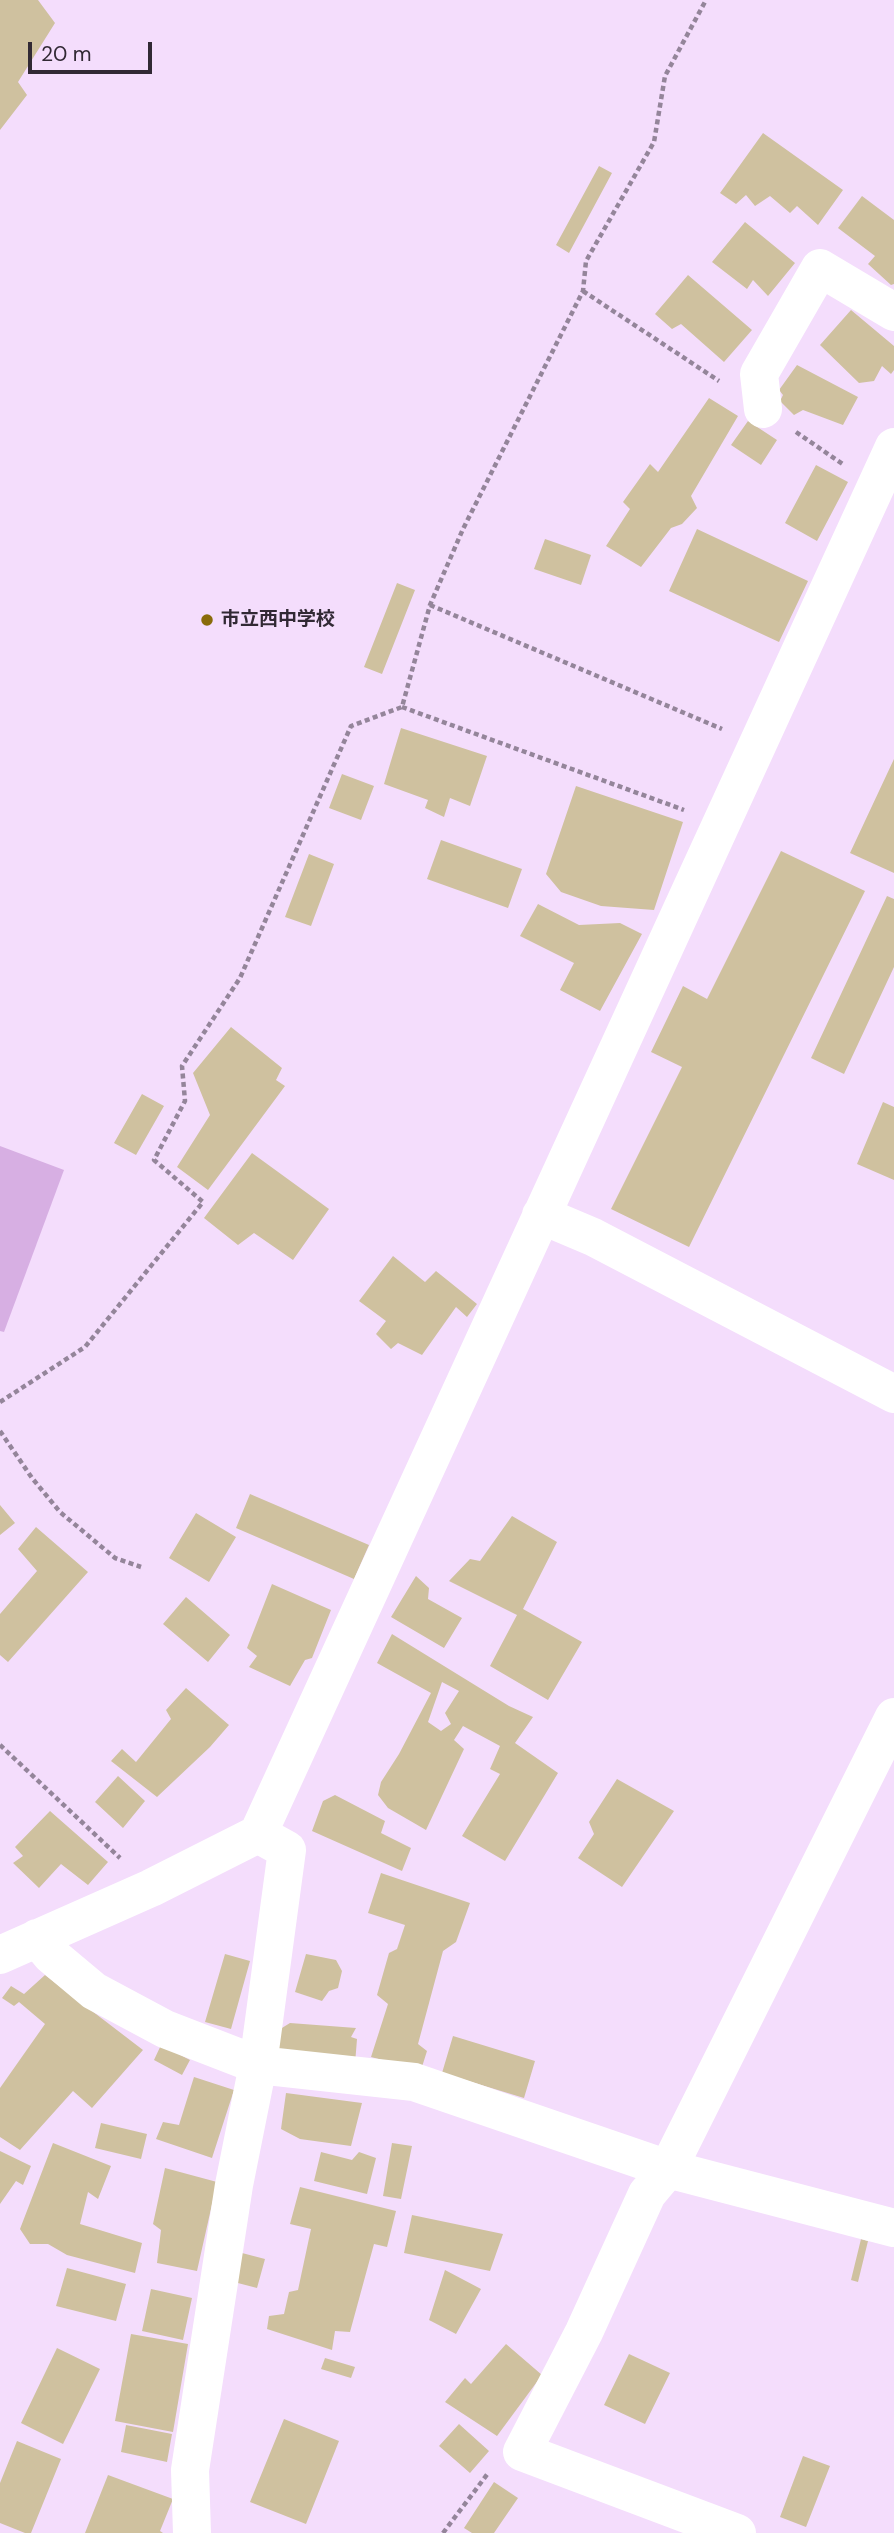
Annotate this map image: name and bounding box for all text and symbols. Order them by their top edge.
scale bar [32,28,156,72]
text: 20 m [41,40,92,68]
place label: 市立西中学校 [221,609,335,631]
marker: 市立西中学校 [199,612,215,628]

